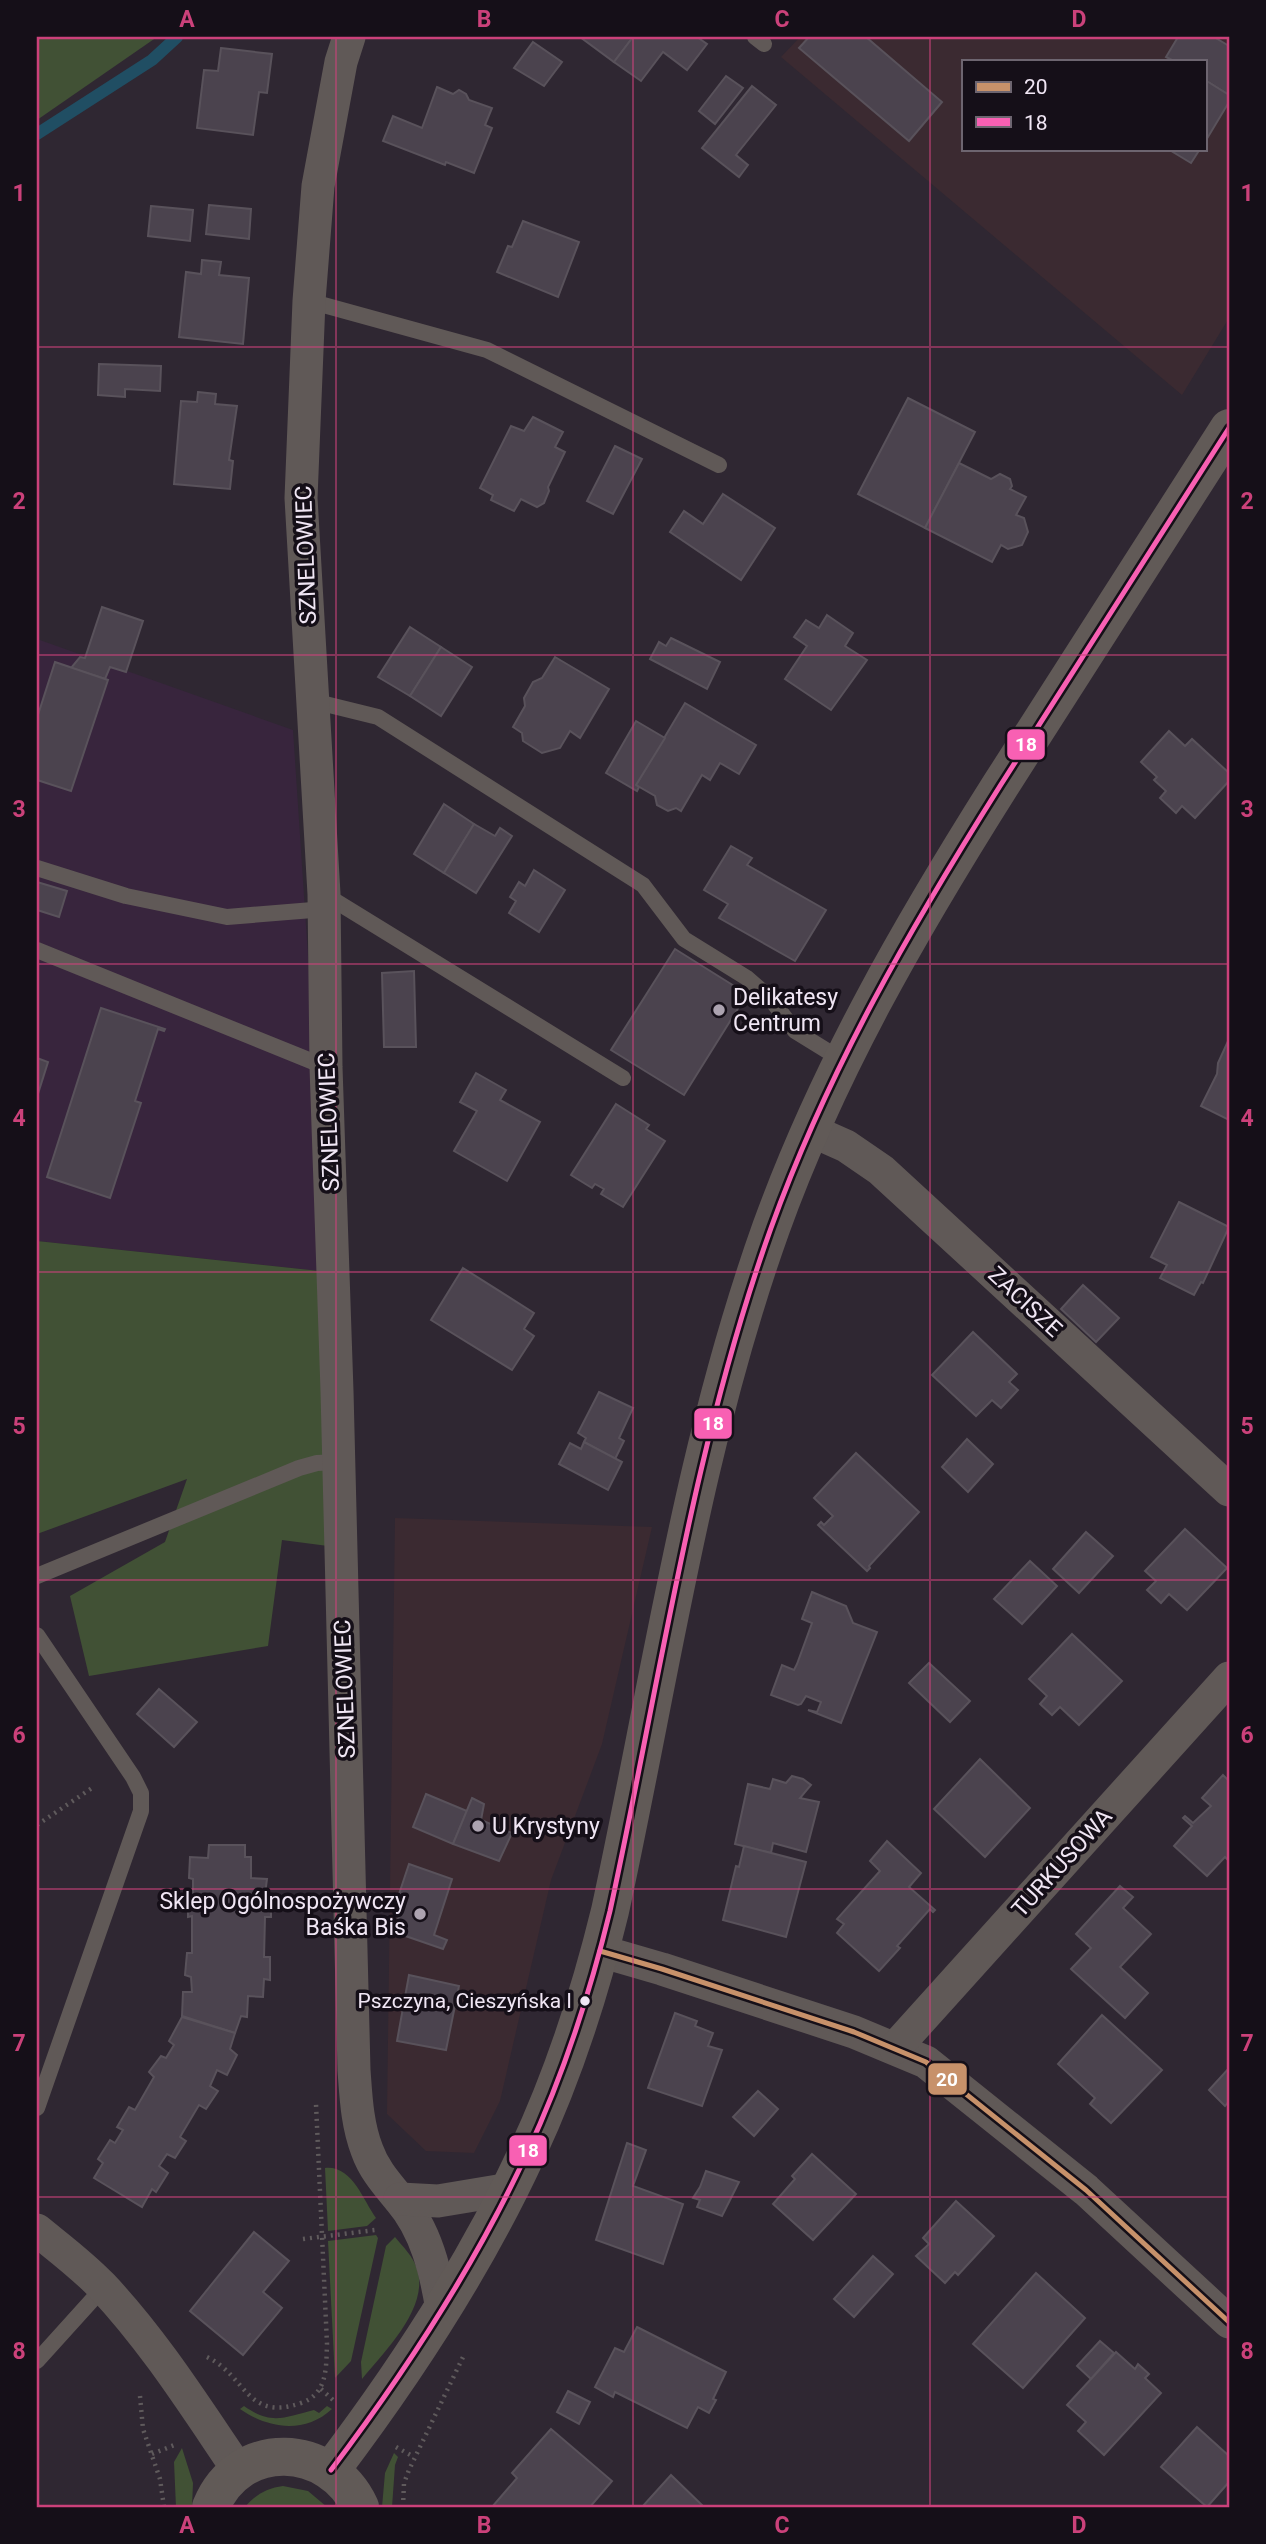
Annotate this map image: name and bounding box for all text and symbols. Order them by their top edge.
text: A [179,6,195,33]
text: B [477,6,491,33]
text: C [774,6,790,33]
text: D [1072,6,1086,33]
legend [962,60,1206,150]
text: 20 [1024,75,1048,99]
text: 18 [1024,111,1048,135]
text: 1 [12,180,26,207]
text: 1 [1240,180,1254,207]
street label: SZNELOWIEC [290,485,322,625]
text: 2 [12,488,26,515]
text: 2 [1240,488,1254,515]
line badge: 18 [1006,728,1046,761]
text: 18 [1015,733,1037,756]
text: 3 [12,796,26,823]
text: 3 [1240,796,1254,823]
place label: Delikatesy Centrum [733,984,838,1037]
marker: Delikatesy Centrum [711,1002,727,1018]
street label: SZNELOWIEC [313,1052,345,1192]
text: 4 [12,1105,26,1132]
text: 4 [1240,1105,1254,1132]
street label: ZACISZE [983,1261,1067,1343]
line badge: 18 [693,1407,733,1440]
text: 18 [702,1412,724,1435]
text: 5 [12,1413,26,1440]
text: 5 [1240,1413,1254,1440]
street label: SZNELOWIEC [329,1619,361,1759]
text: 6 [12,1722,26,1749]
text: 6 [1240,1722,1254,1749]
street label: TURKUSOWA [1006,1803,1118,1923]
place label: U Krystyny [492,1813,600,1840]
marker: U Krystyny [470,1818,486,1834]
place label: Sklep Ogólnospożywczy Baśka Bis [159,1888,406,1941]
marker: Sklep Ogólnospożywczy Baśka Bis [412,1906,428,1922]
place label: Pszczyna, Cieszyńska I [357,1989,572,2013]
marker: Pszczyna, Cieszyńska I [578,1994,592,2008]
text: 7 [12,2030,26,2057]
text: 7 [1240,2030,1254,2057]
line badge: 20 [927,2062,968,2096]
text: 20 [936,2068,958,2091]
line badge: 18 [508,2134,548,2167]
text: 18 [517,2139,539,2162]
text: 8 [12,2338,26,2365]
text: 8 [1240,2338,1254,2365]
text: A [179,2512,195,2539]
text: B [477,2512,491,2539]
text: C [774,2512,790,2539]
text: D [1072,2512,1086,2539]

